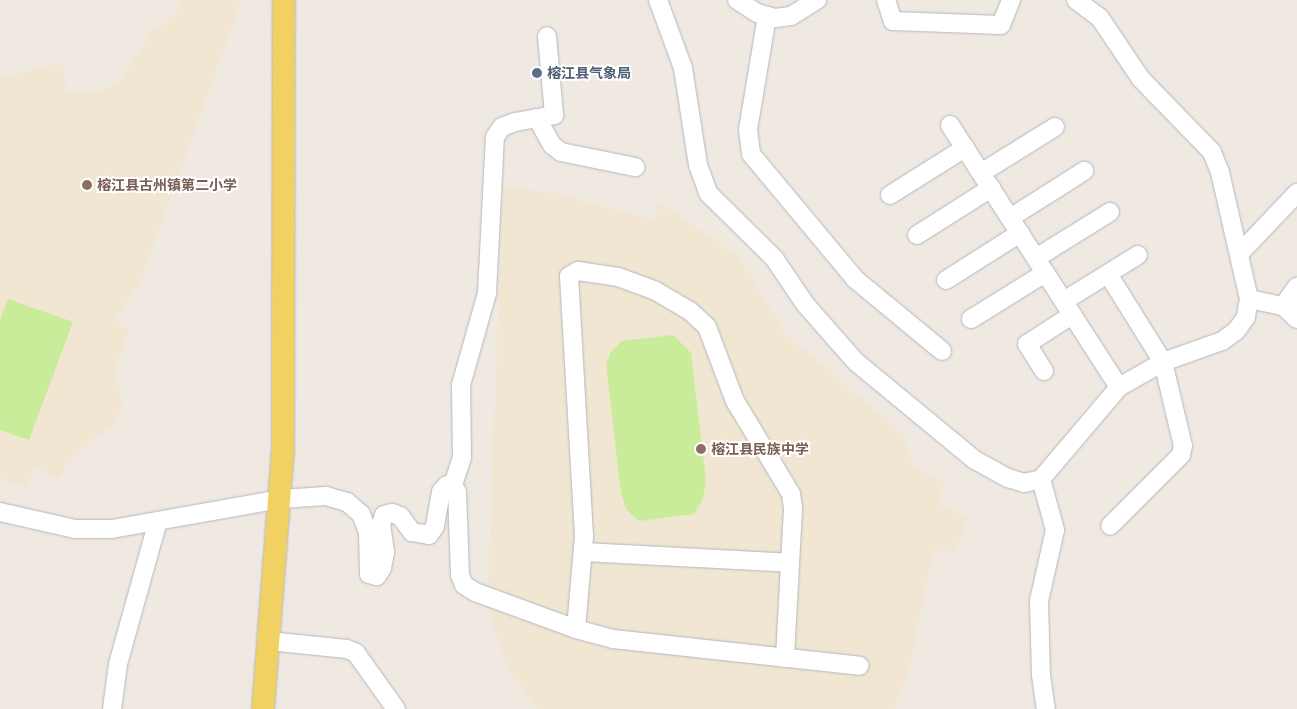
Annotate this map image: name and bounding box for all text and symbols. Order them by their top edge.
place label: 榕江县气象局 [547,65,631,81]
marker: 榕江县气象局 [531,67,543,79]
place label: 榕江县古州镇第二小学 [97,177,237,193]
marker: 榕江县古州镇第二小学 [81,179,93,191]
place label: 榕江县民族中学 [711,441,809,457]
marker: 榕江县民族中学 [695,443,707,455]

